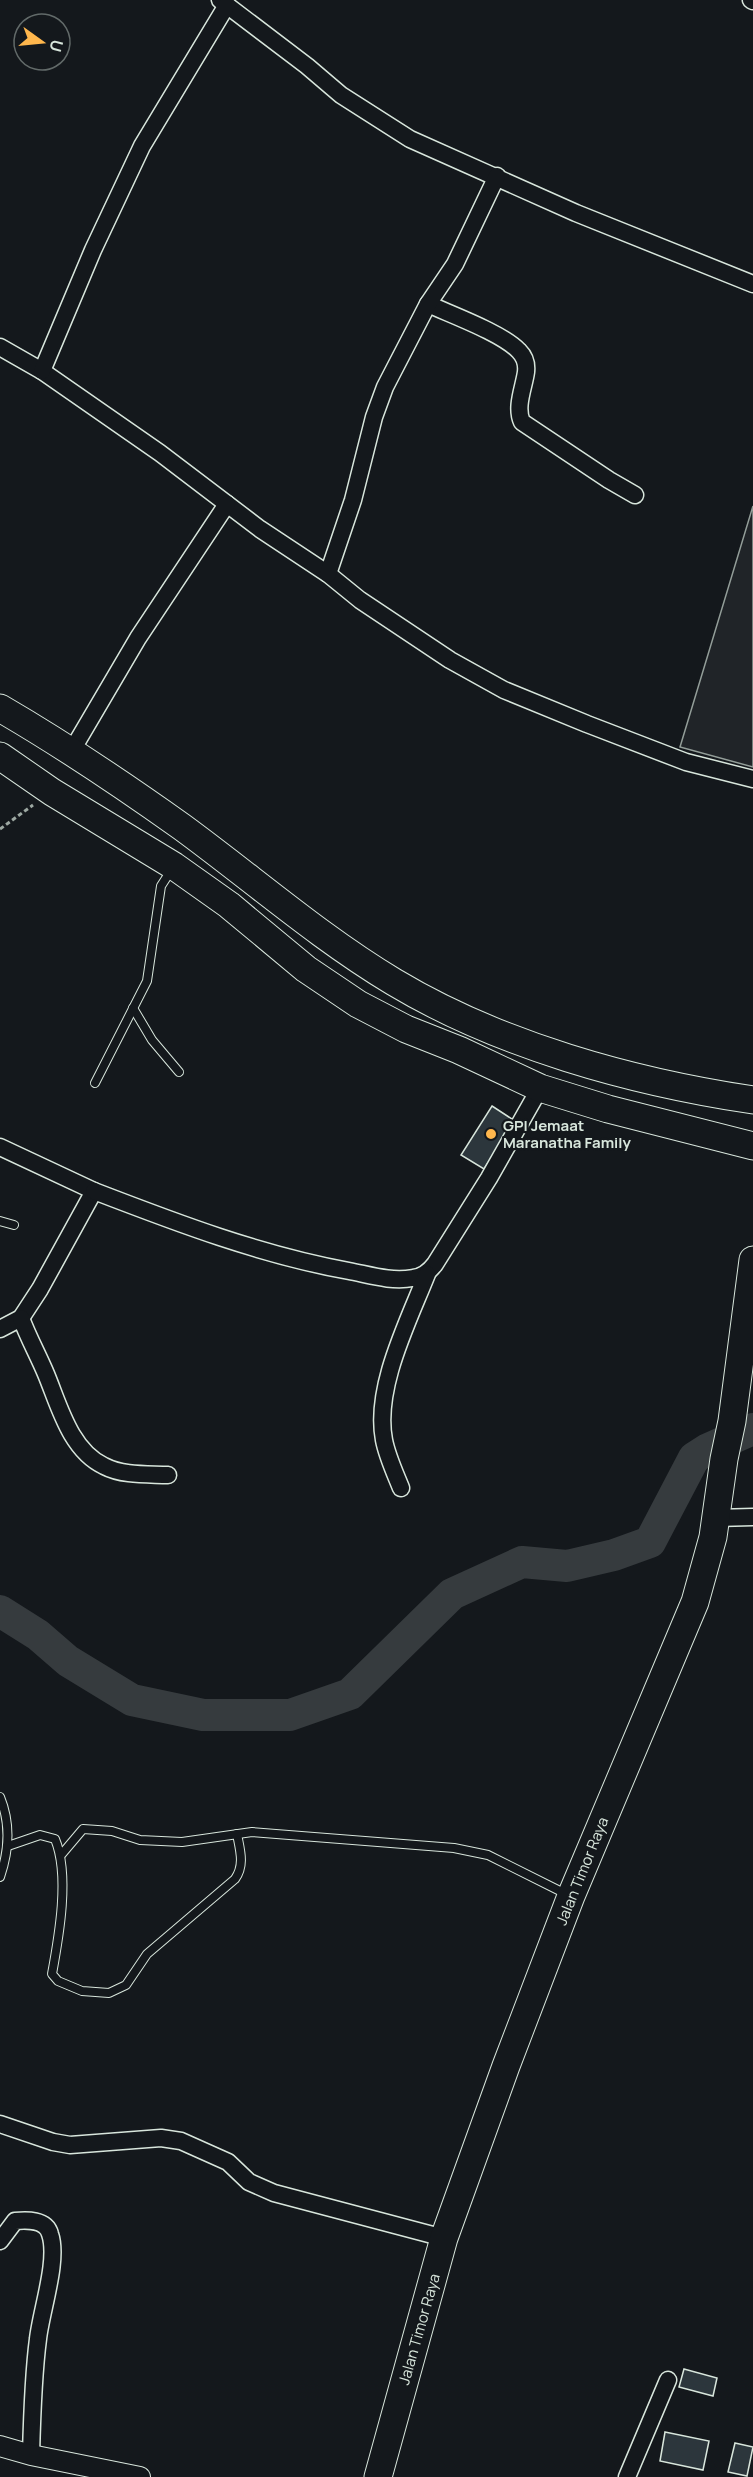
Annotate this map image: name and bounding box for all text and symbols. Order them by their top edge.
north arrow [12,12,72,72]
text: U [44,37,69,54]
place label: GPI Jemaat Maranatha Family [503,1115,632,1153]
marker: GPI Jemaat Maranatha Family [484,1127,498,1141]
street label: Jalan Timor Raya [551,1814,613,1928]
street label: Jalan Timor Raya [393,2271,445,2387]

